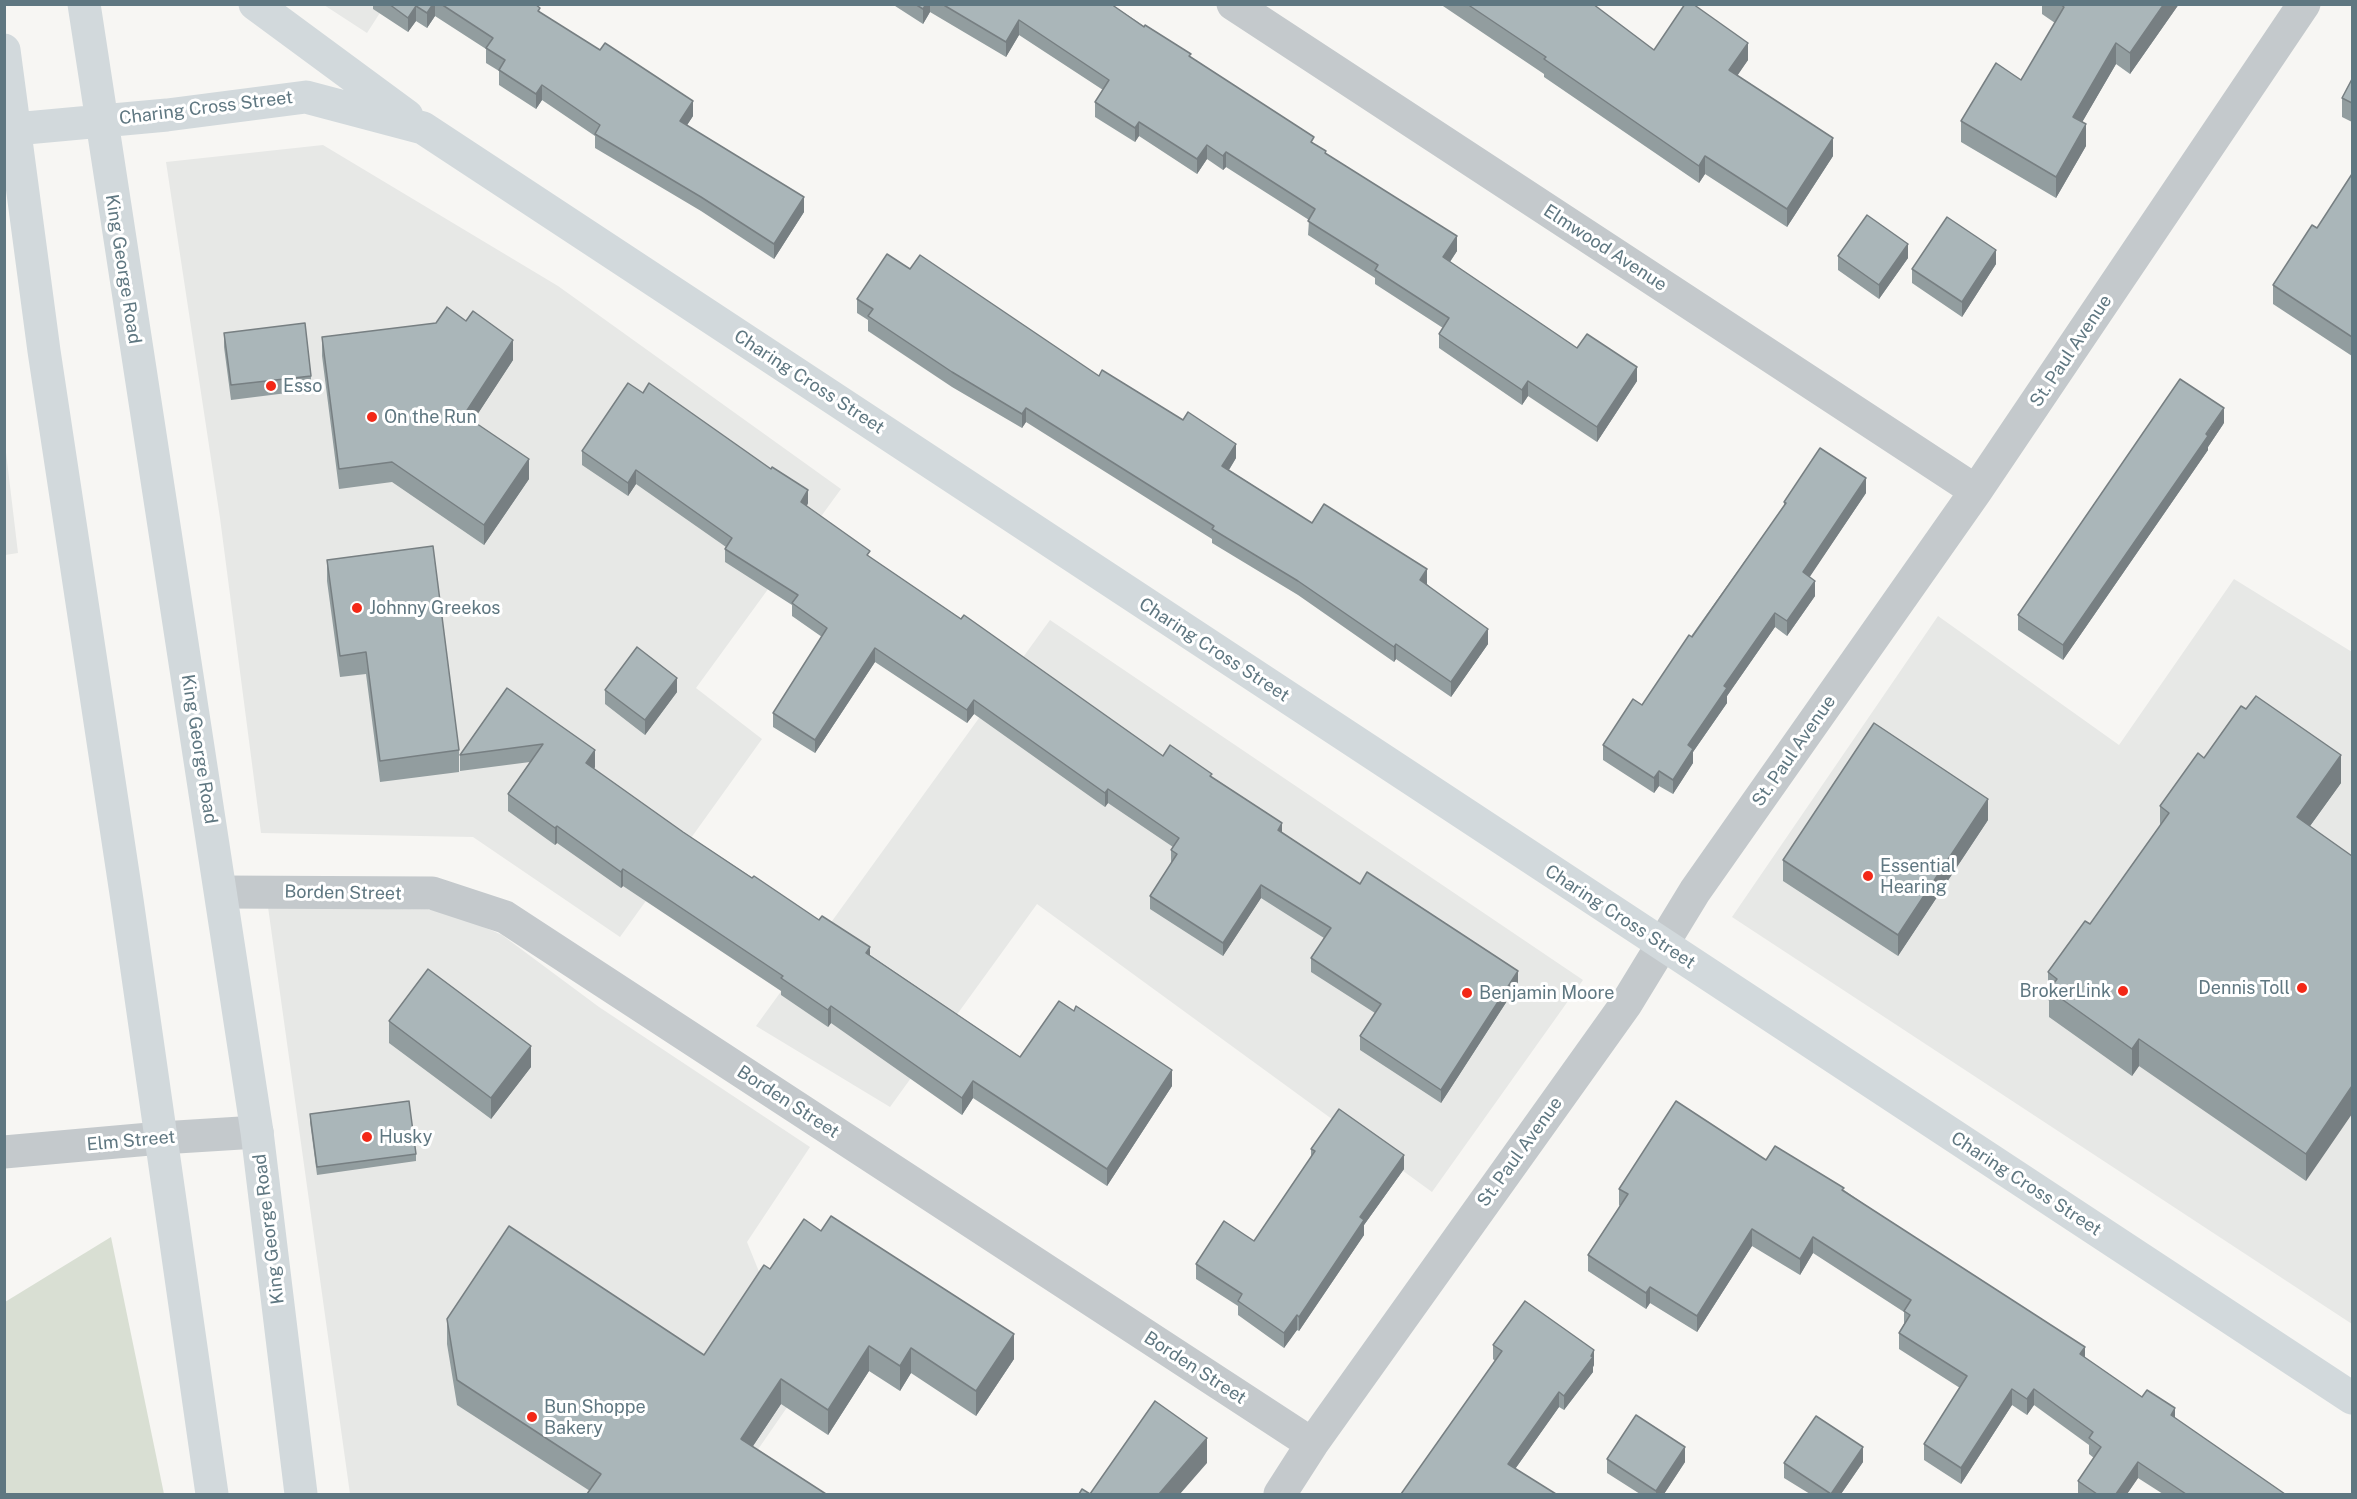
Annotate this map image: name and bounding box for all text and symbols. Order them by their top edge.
street label: Charing Cross Street [118,87,294,129]
street label: King George Road [101,193,145,345]
street label: Elmwood Avenue [1539,200,1671,296]
street label: St. Paul Avenue [2026,291,2116,411]
street label: Charing Cross Street [730,325,888,439]
place label: Esso [283,375,322,397]
marker: Esso [264,379,278,393]
place label: On the Run [384,406,477,428]
marker: On the Run [365,410,379,424]
street label: Charing Cross Street [1135,593,1293,707]
place label: Johnny Greekos [369,597,500,619]
marker: Johnny Greekos [350,601,364,615]
street label: King George Road [177,673,221,825]
street label: St. Paul Avenue [1748,691,1840,811]
place label: Essential Hearing [1880,855,1956,898]
street label: Charing Cross Street [1541,860,1699,974]
marker: Essential Hearing [1861,869,1875,883]
street label: Borden Street [284,881,402,905]
place label: Dennis Toll [2198,977,2290,999]
place label: BrokerLink [2019,980,2111,1002]
marker: Dennis Toll [2295,981,2309,995]
place label: Benjamin Moore [1479,982,1615,1004]
marker: BrokerLink [2116,984,2130,998]
marker: Benjamin Moore [1460,986,1474,1000]
street label: Borden Street [733,1061,843,1143]
street label: St. Paul Avenue [1473,1093,1567,1211]
street label: Elm Street [86,1126,176,1156]
place label: Husky [379,1126,432,1148]
street label: Charing Cross Street [1947,1127,2105,1241]
marker: Husky [360,1130,374,1144]
street label: King George Road [249,1153,289,1305]
street label: Borden Street [1140,1327,1250,1409]
place label: Bun Shoppe Bakery [544,1396,646,1438]
marker: Bun Shoppe Bakery [525,1410,539,1424]

